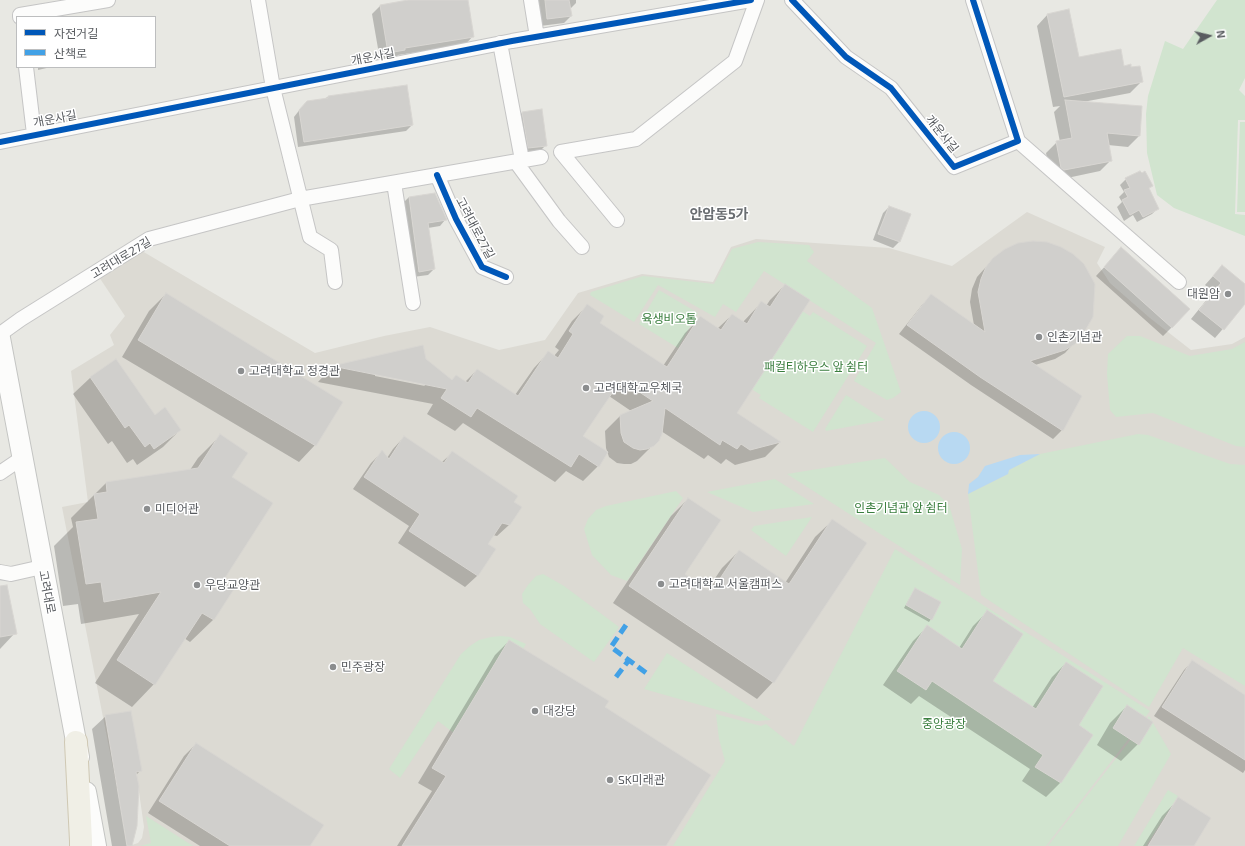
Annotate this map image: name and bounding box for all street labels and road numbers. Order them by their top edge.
street label: 개운사길 [350,46,396,68]
street label: 개운사길 [32,108,78,130]
street label: 개운사길 [923,112,961,156]
street label: 고려대로27길 [453,195,497,261]
street label: 고려대로27길 [88,234,154,282]
street label: 고려대로 [36,569,58,615]

